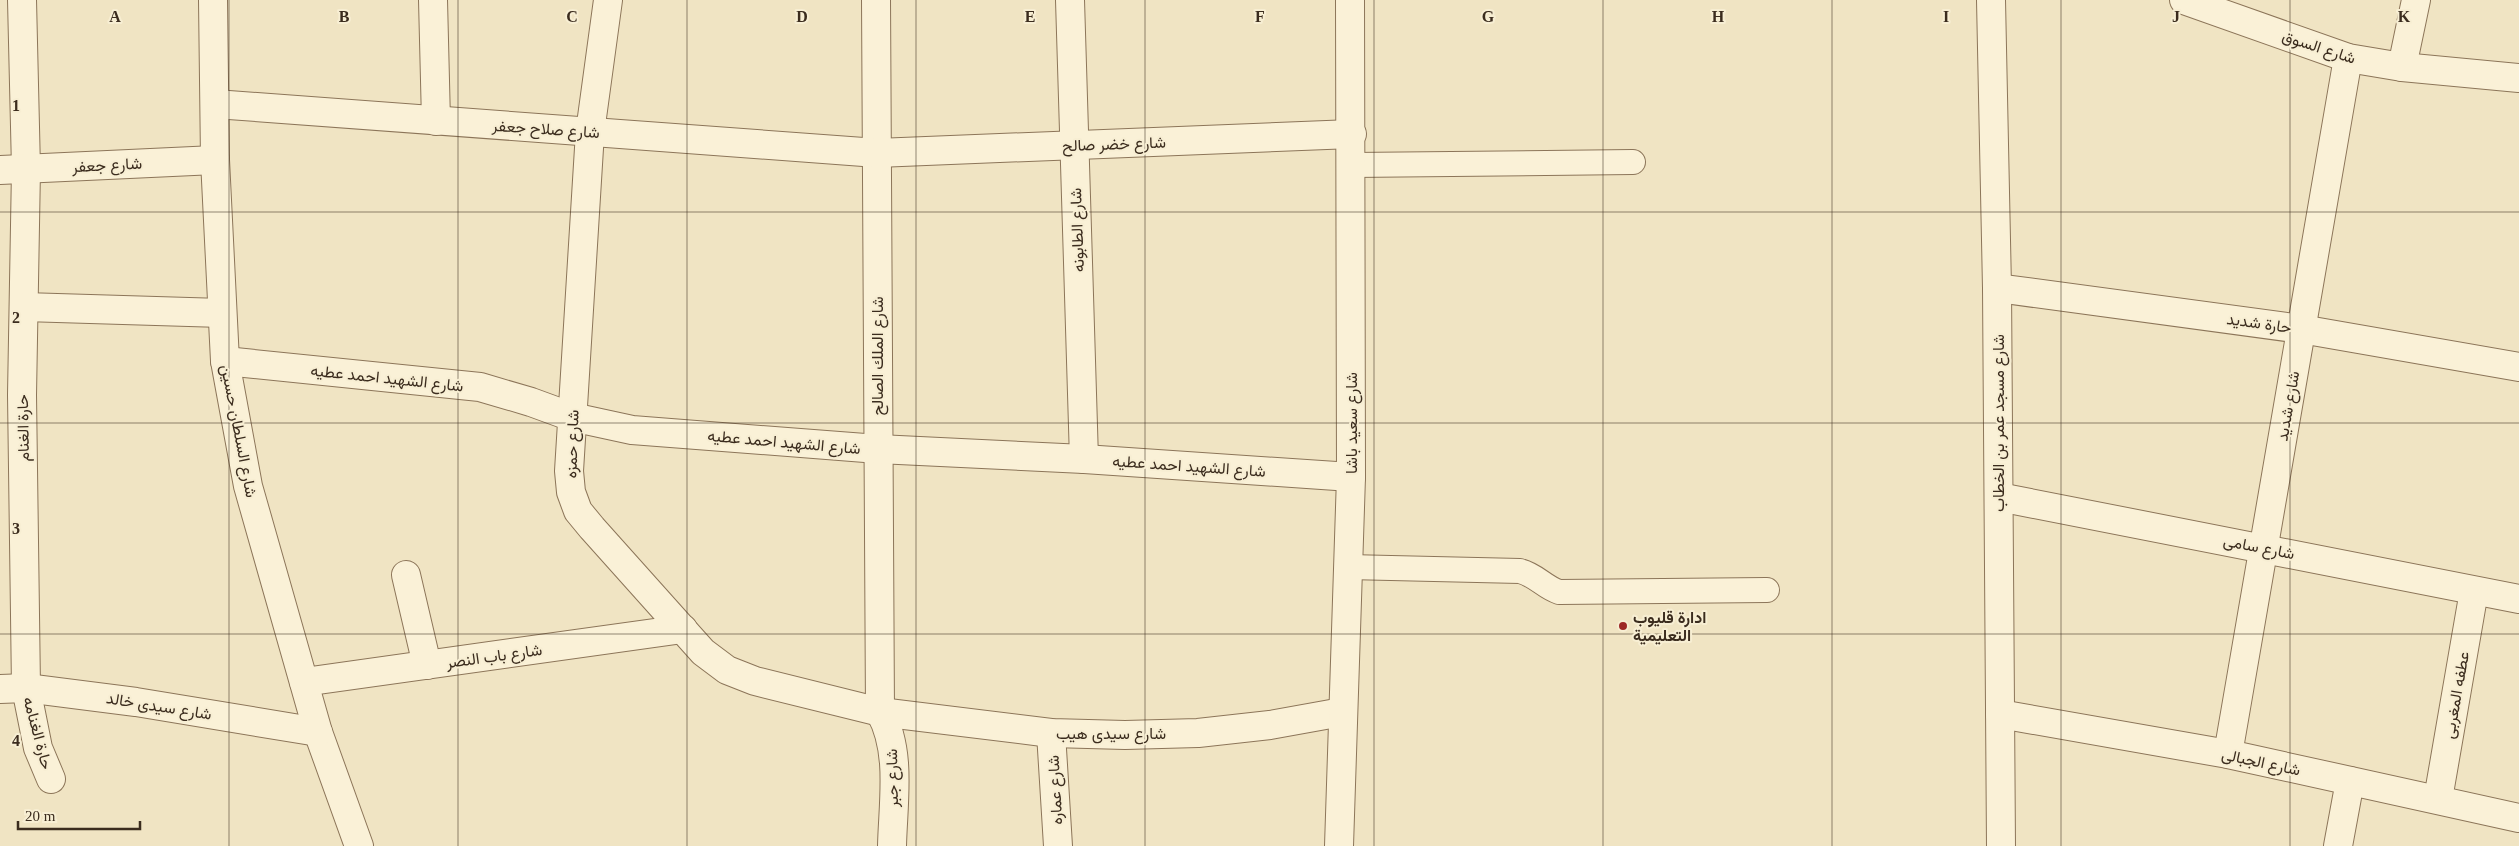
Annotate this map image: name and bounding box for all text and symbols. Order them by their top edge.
text: A [109,8,121,25]
text: B [339,8,350,25]
text: C [566,8,578,25]
text: D [796,8,808,25]
text: E [1025,8,1035,25]
text: F [1255,8,1265,25]
text: G [1482,8,1495,25]
text: H [1712,8,1725,25]
text: I [1943,8,1949,25]
text: J [2172,8,2180,25]
text: K [2398,8,2411,25]
street label: شارع السوق [2279,27,2358,70]
text: 1 [12,97,20,114]
street label: شارع صلاح جعفر [490,117,600,144]
street label: شارع خضر صالح [1062,134,1166,157]
street label: شارع جعفر [71,155,143,178]
street label: شارع الطابونه [1067,188,1090,272]
street label: شارع الملك الصالح [869,296,889,416]
text: 2 [12,309,20,326]
street label: حارة شديد [2225,310,2293,338]
street label: شارع مسجد عمر بن الخطاب [1990,334,2010,512]
street label: شارع الشهيد احمد عطيه [309,362,464,397]
street label: شارع السلطان حسين [215,363,260,499]
street label: شارع شديد [2273,370,2305,443]
street label: شارع سعيد باشا [1343,372,1363,474]
street label: حارة الغنام [14,394,34,462]
street label: شارع حمزه [562,409,585,479]
street label: شارع الشهيد احمد عطيه [706,427,861,460]
street label: شارع الشهيد احمد عطيه [1112,452,1266,483]
text: 3 [12,520,20,537]
street label: شارع سامى [2221,532,2296,565]
place label: ادارة قليوب التعليمية [1633,609,1706,645]
marker: ادارة قليوب التعليمية [1617,620,1629,632]
street label: شارع باب النصر [444,641,543,674]
street label: عطفه المغربى [2440,650,2474,740]
street label: شارع سيدى خالد [105,689,213,726]
street label: حارة الغنامه [18,695,56,772]
street label: شارع سيدى هيب [1056,725,1166,745]
text: 4 [12,732,20,749]
street label: شارع الجبالى [2219,745,2302,782]
street label: شارع جبر [883,748,904,808]
street label: شارع عماره [1045,755,1068,825]
scale bar [18,798,140,830]
text: 20 m [25,808,56,824]

